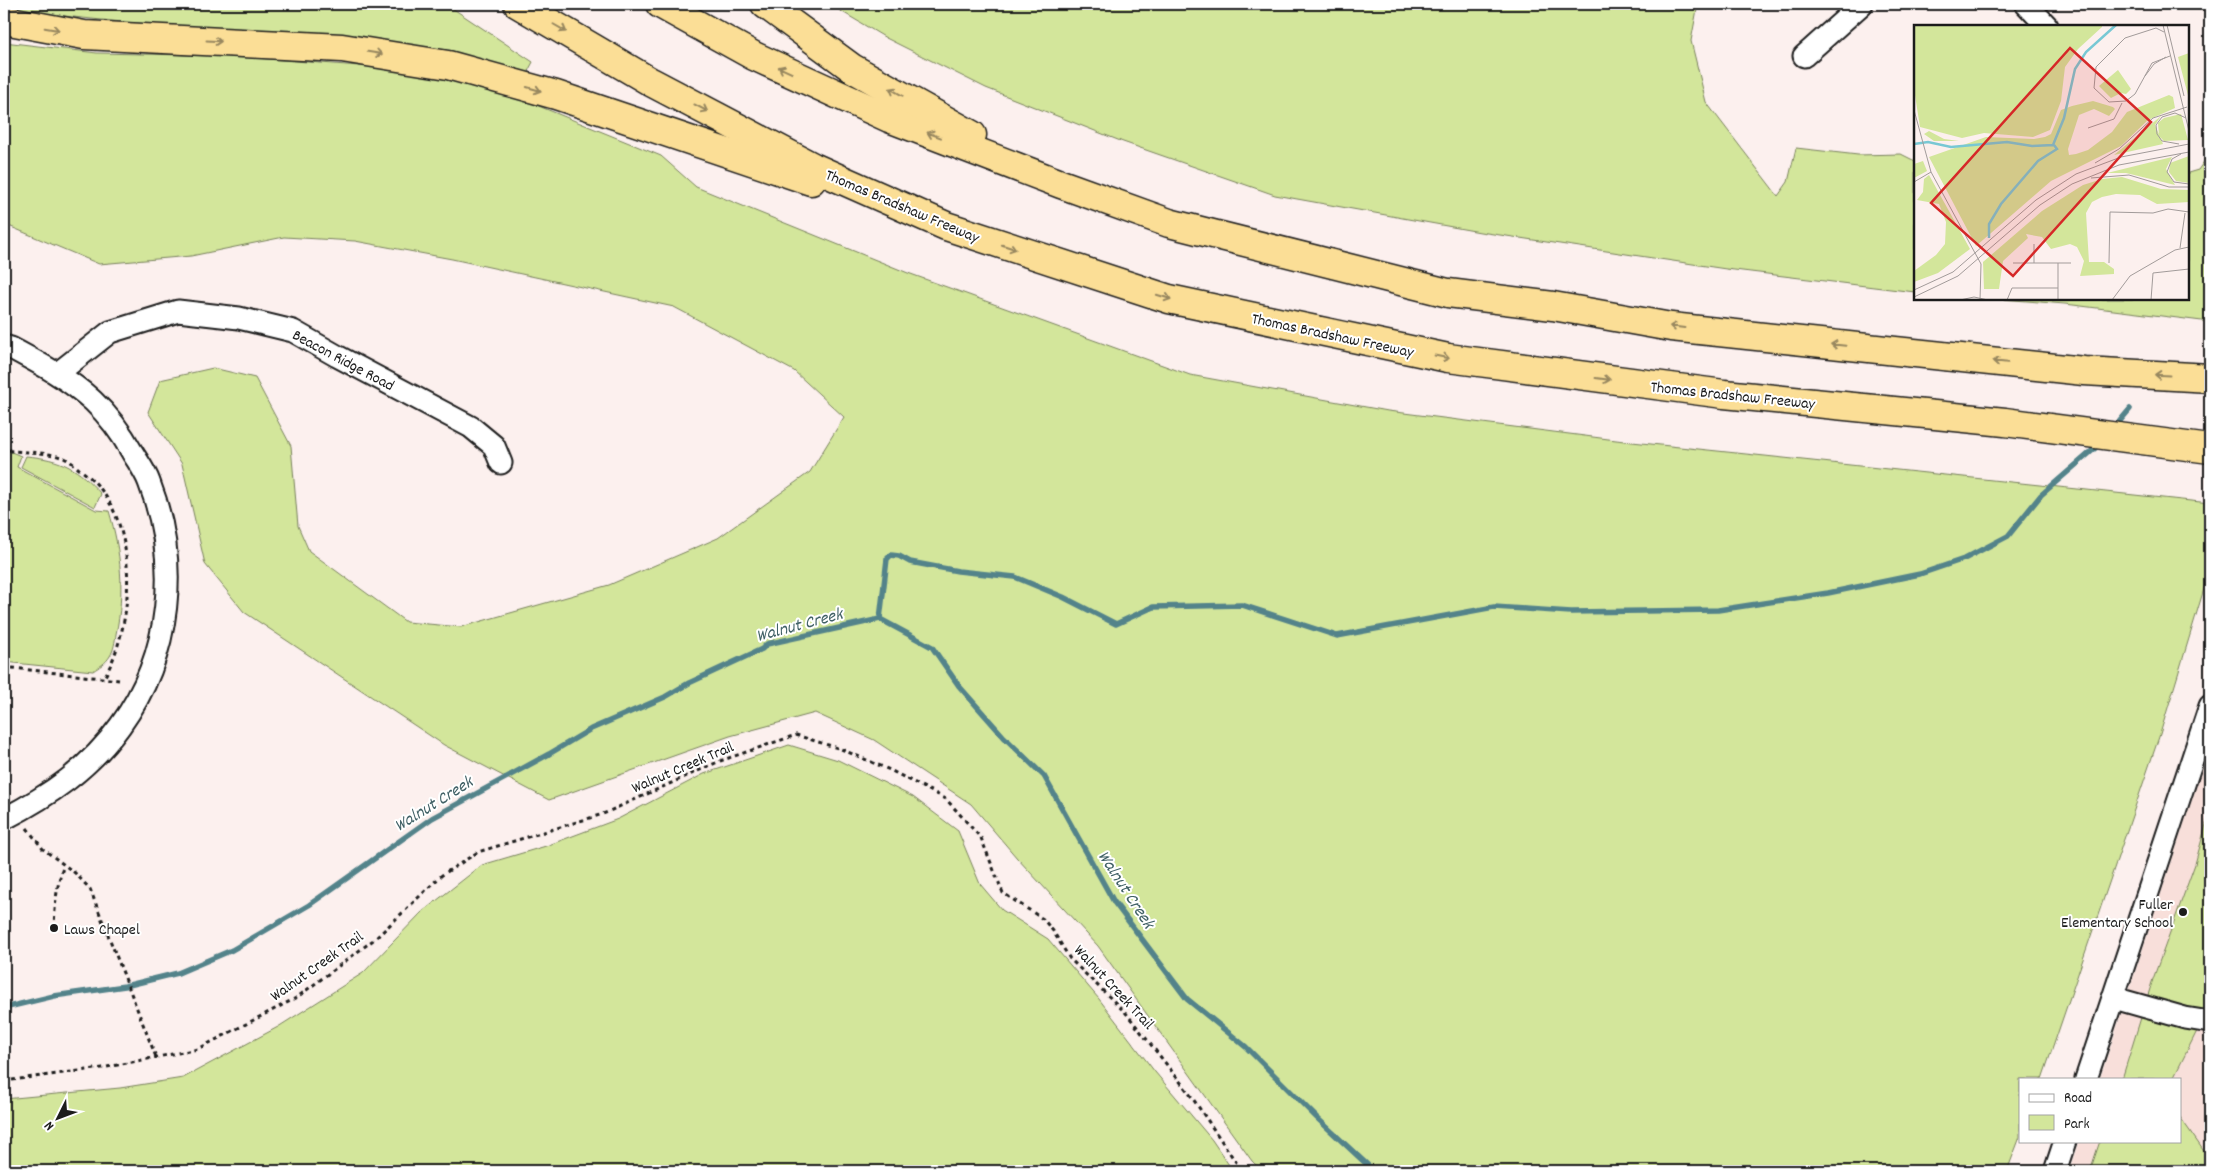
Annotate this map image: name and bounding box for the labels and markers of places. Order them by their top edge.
place label: Fuller Elementary School [2061,894,2173,935]
marker: Fuller Elementary School [2177,906,2189,918]
place label: Laws Chapel [64,919,140,942]
marker: Laws Chapel [48,922,60,934]

